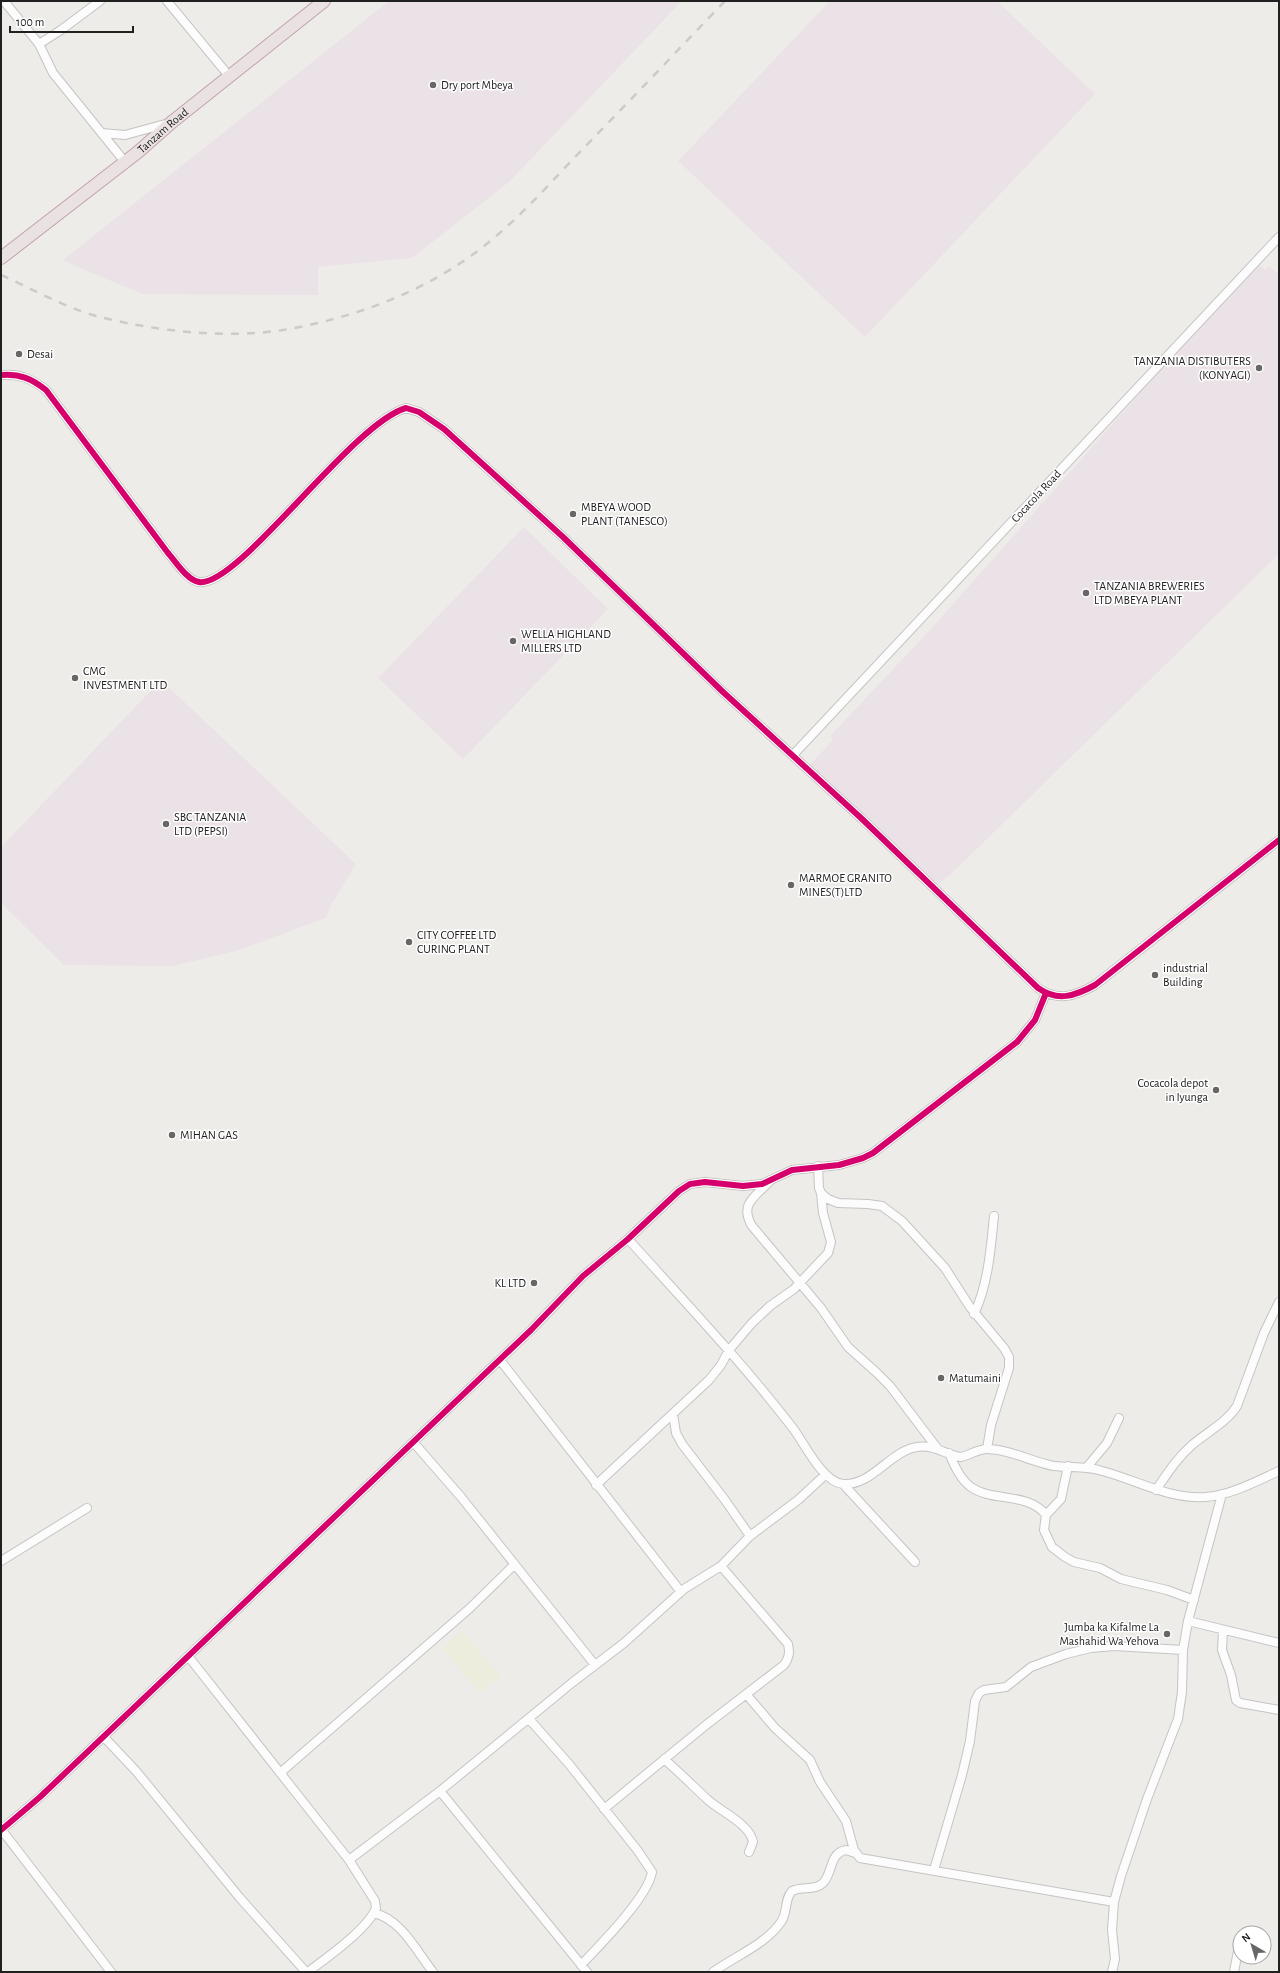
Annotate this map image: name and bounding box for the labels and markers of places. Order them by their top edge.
place label: Dry port Mbeya [441,79,514,92]
marker: Dry port Mbeya [428,80,438,90]
place label: Desai [27,348,53,360]
marker: Desai [14,349,24,359]
place label: TANZANIA DISTIBUTERS (KONYAGI) [1134,355,1251,381]
marker: TANZANIA DISTIBUTERS (KONYAGI) [1254,363,1264,373]
place label: MBEYA WOOD PLANT (TANESCO) [581,501,668,527]
marker: MBEYA WOOD PLANT (TANESCO) [568,509,578,519]
place label: TANZANIA BREWERIES LTD MBEYA PLANT [1094,580,1205,606]
marker: TANZANIA BREWERIES LTD MBEYA PLANT [1081,588,1091,598]
place label: WELLA HIGHLAND MILLERS LTD [521,628,611,654]
marker: WELLA HIGHLAND MILLERS LTD [508,636,518,646]
place label: CMG INVESTMENT LTD [83,665,168,691]
marker: CMG INVESTMENT LTD [70,673,80,683]
place label: SBC TANZANIA LTD (PEPSI) [174,811,246,837]
marker: SBC TANZANIA LTD (PEPSI) [161,819,171,829]
place label: MARMOE GRANITO MINES(T)LTD [799,872,892,898]
marker: MARMOE GRANITO MINES(T)LTD [786,880,796,890]
place label: CITY COFFEE LTD CURING PLANT [417,929,497,955]
marker: CITY COFFEE LTD CURING PLANT [404,937,414,947]
place label: industrial Building [1163,962,1208,988]
marker: industrial Building [1150,970,1160,980]
place label: Cocacola depot in Iyunga [1137,1077,1208,1104]
marker: Cocacola depot in Iyunga [1211,1085,1221,1095]
place label: MIHAN GAS [180,1129,238,1141]
marker: MIHAN GAS [167,1130,177,1140]
place label: KL LTD [494,1277,526,1289]
marker: KL LTD [529,1278,539,1288]
place label: Matumaini [949,1372,1001,1384]
marker: Matumaini [936,1373,946,1383]
place label: Jumba ka Kifalme La Mashahid Wa Yehova [1059,1621,1159,1647]
marker: Jumba ka Kifalme La Mashahid Wa Yehova [1162,1629,1172,1639]

